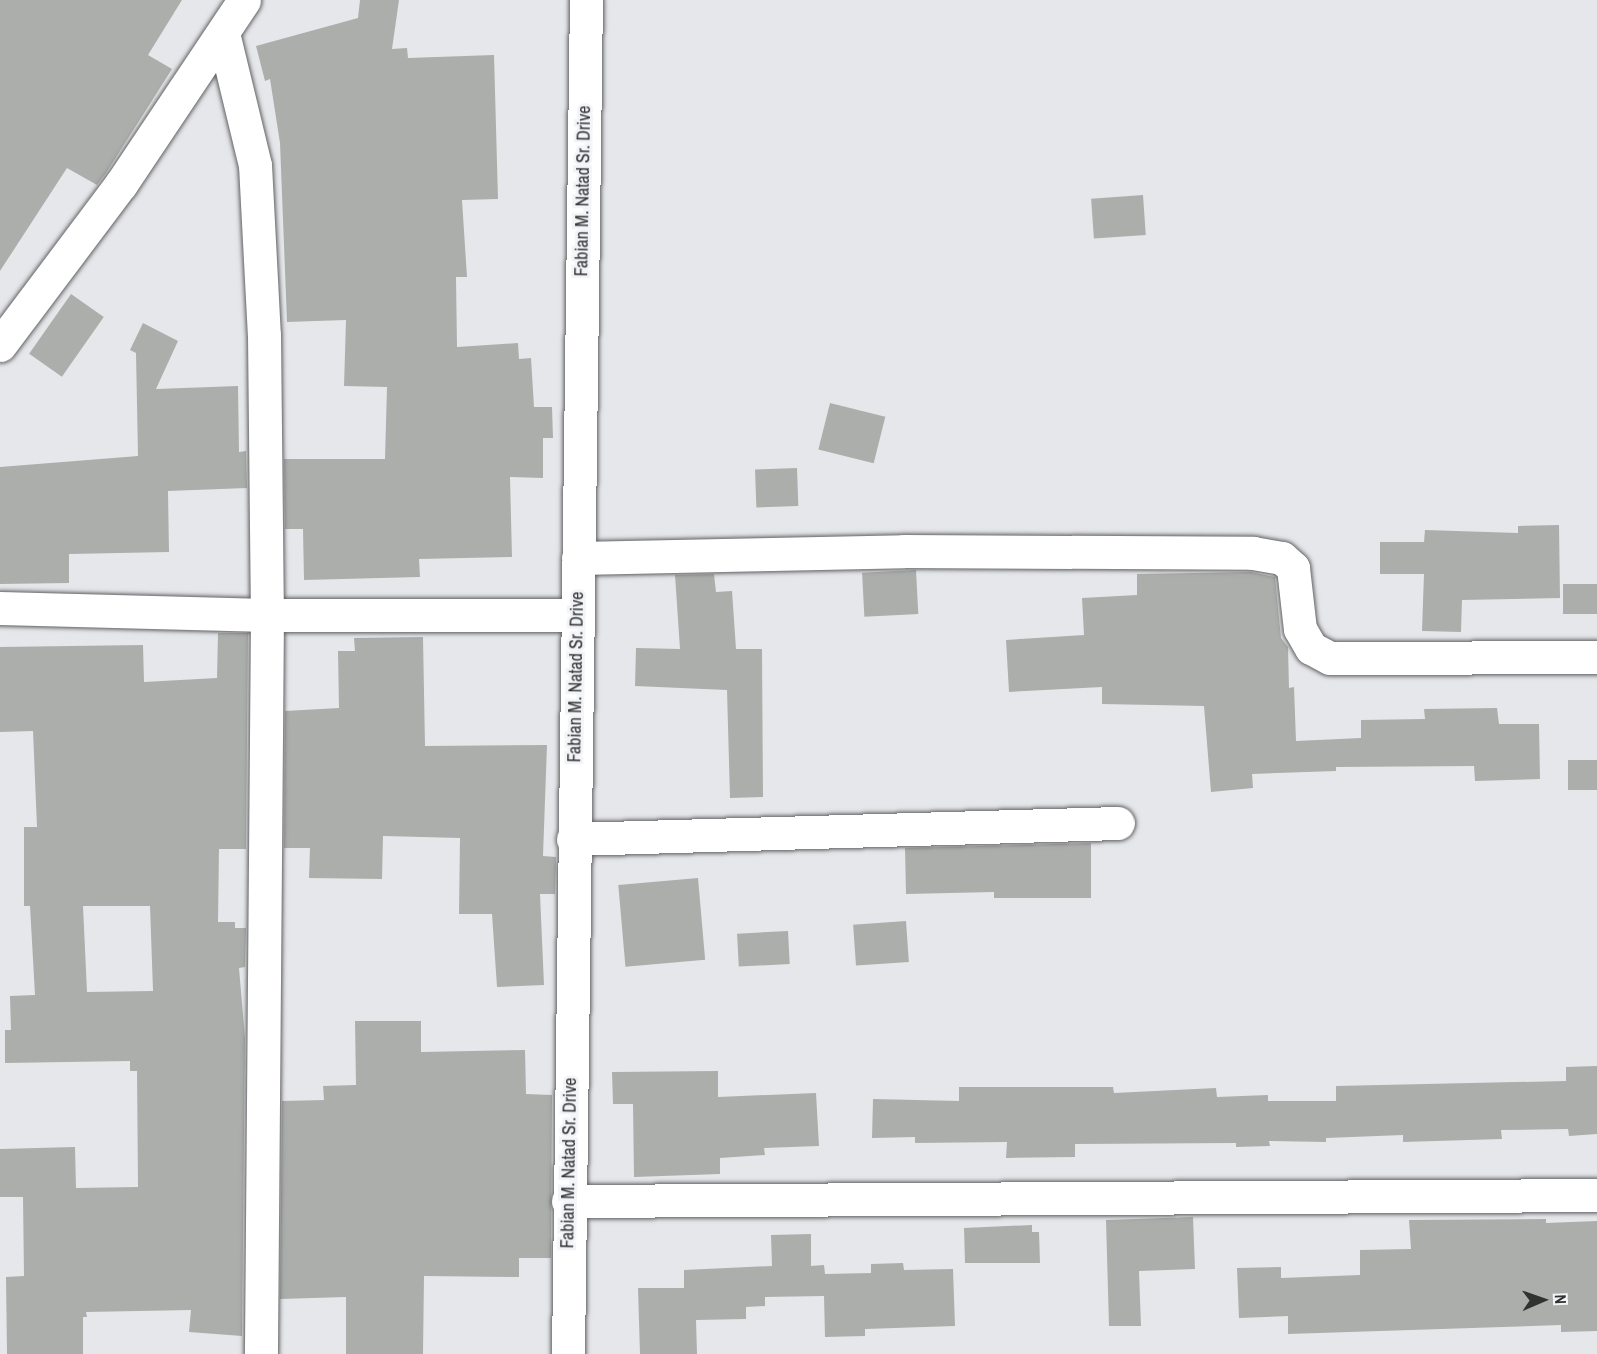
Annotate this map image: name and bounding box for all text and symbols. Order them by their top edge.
street label: Fabian M. Natad Sr. Drive [571,105,595,277]
street label: Fabian M. Natad Sr. Drive [564,591,588,763]
street label: Fabian M. Natad Sr. Drive [557,1077,581,1249]
north arrow [1513,1270,1573,1330]
text: N [1550,1294,1572,1304]

